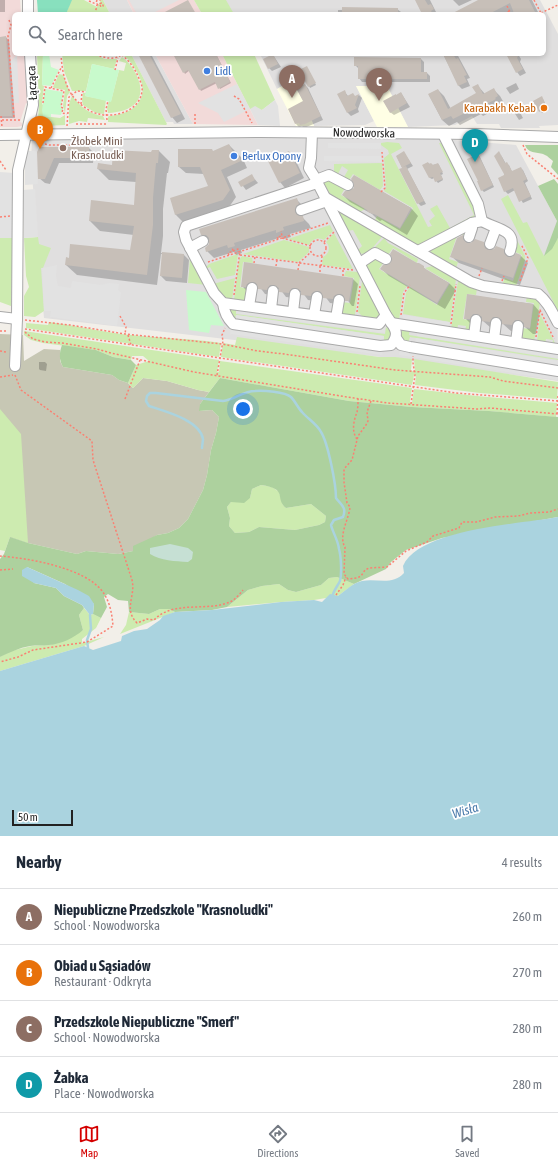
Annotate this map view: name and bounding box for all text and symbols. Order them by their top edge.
search box [12,12,546,56]
icon: search [26,23,48,45]
text: Search here [58,26,123,43]
place label: Lidl [215,64,232,78]
street label: Łącząca [24,65,40,101]
pin: A [279,65,305,98]
marker: Lidl [202,66,212,76]
pin: C [366,68,392,101]
place label: Karabakh Kebab [464,101,536,115]
marker: Karabakh Kebab [539,103,549,113]
pin: B [27,116,53,149]
street label: Nowodworska [333,125,395,141]
pin: D [462,129,488,162]
place label: Żłobek Mini Krasnoludki [71,134,124,162]
marker: Żłobek Mini Krasnoludki [58,143,68,153]
place label: Berlux Opony [242,149,301,163]
marker: Berlux Opony [229,151,239,161]
your location [233,399,253,419]
water label: Wisła [450,800,480,821]
scale bar [12,808,73,827]
text: 50 m [18,811,38,823]
text: Nearby [16,852,62,872]
text: 4 results [502,855,542,870]
text: Niepubliczne Przedszkole "Krasnoludki" [54,901,273,918]
text: A [26,909,32,924]
text: 260 m [513,909,542,924]
text: School · Nowodworska [54,918,160,933]
text: Obiad u Sąsiadów [54,957,151,974]
text: B [26,965,32,980]
text: 270 m [513,965,542,980]
text: Restaurant · Odkryta [54,974,152,989]
text: Przedszkole Niepubliczne "Smerf" [54,1013,239,1030]
text: C [26,1021,32,1036]
text: 280 m [513,1021,542,1036]
text: School · Nowodworska [54,1030,160,1045]
text: Żabka [54,1069,88,1086]
text: D [25,1077,33,1092]
text: 280 m [513,1077,542,1092]
text: Place · Nowodworska [54,1086,154,1101]
tab: Map [78,1123,100,1159]
tab: Directions [257,1123,298,1159]
tab: Saved [455,1123,480,1159]

